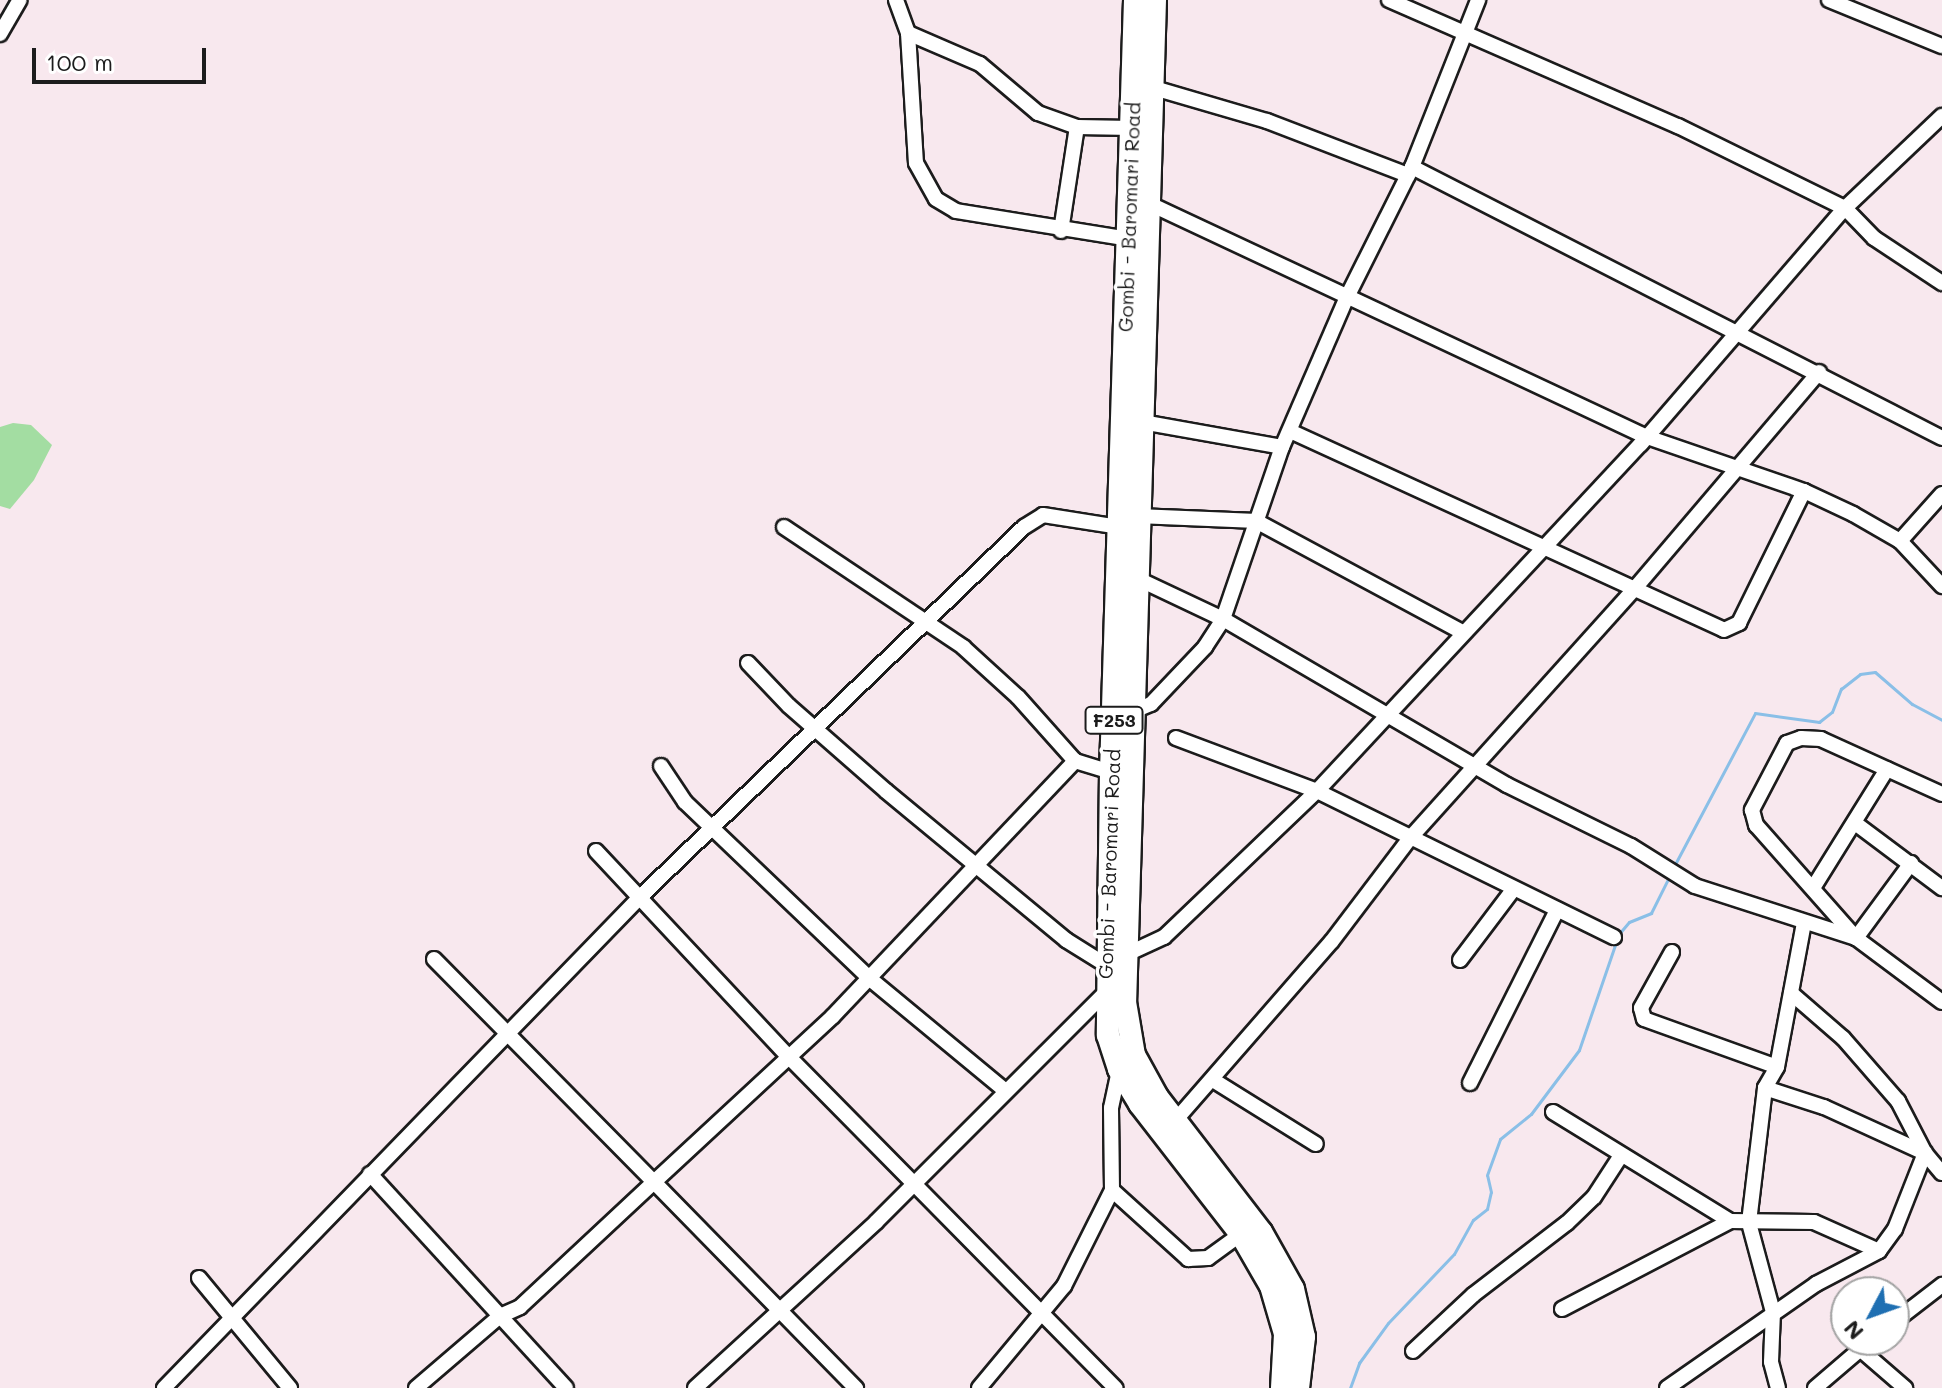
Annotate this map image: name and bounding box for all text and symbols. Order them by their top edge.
scale bar [36,32,210,82]
text: 100 m [46,46,113,77]
street label: Gombi - Baromari Road [1113,102,1145,332]
road number: F253 [1084,706,1144,734]
street label: Gombi - Baromari Road [1093,749,1125,979]
north arrow [1830,1276,1910,1356]
text: N [1837,1315,1869,1347]

